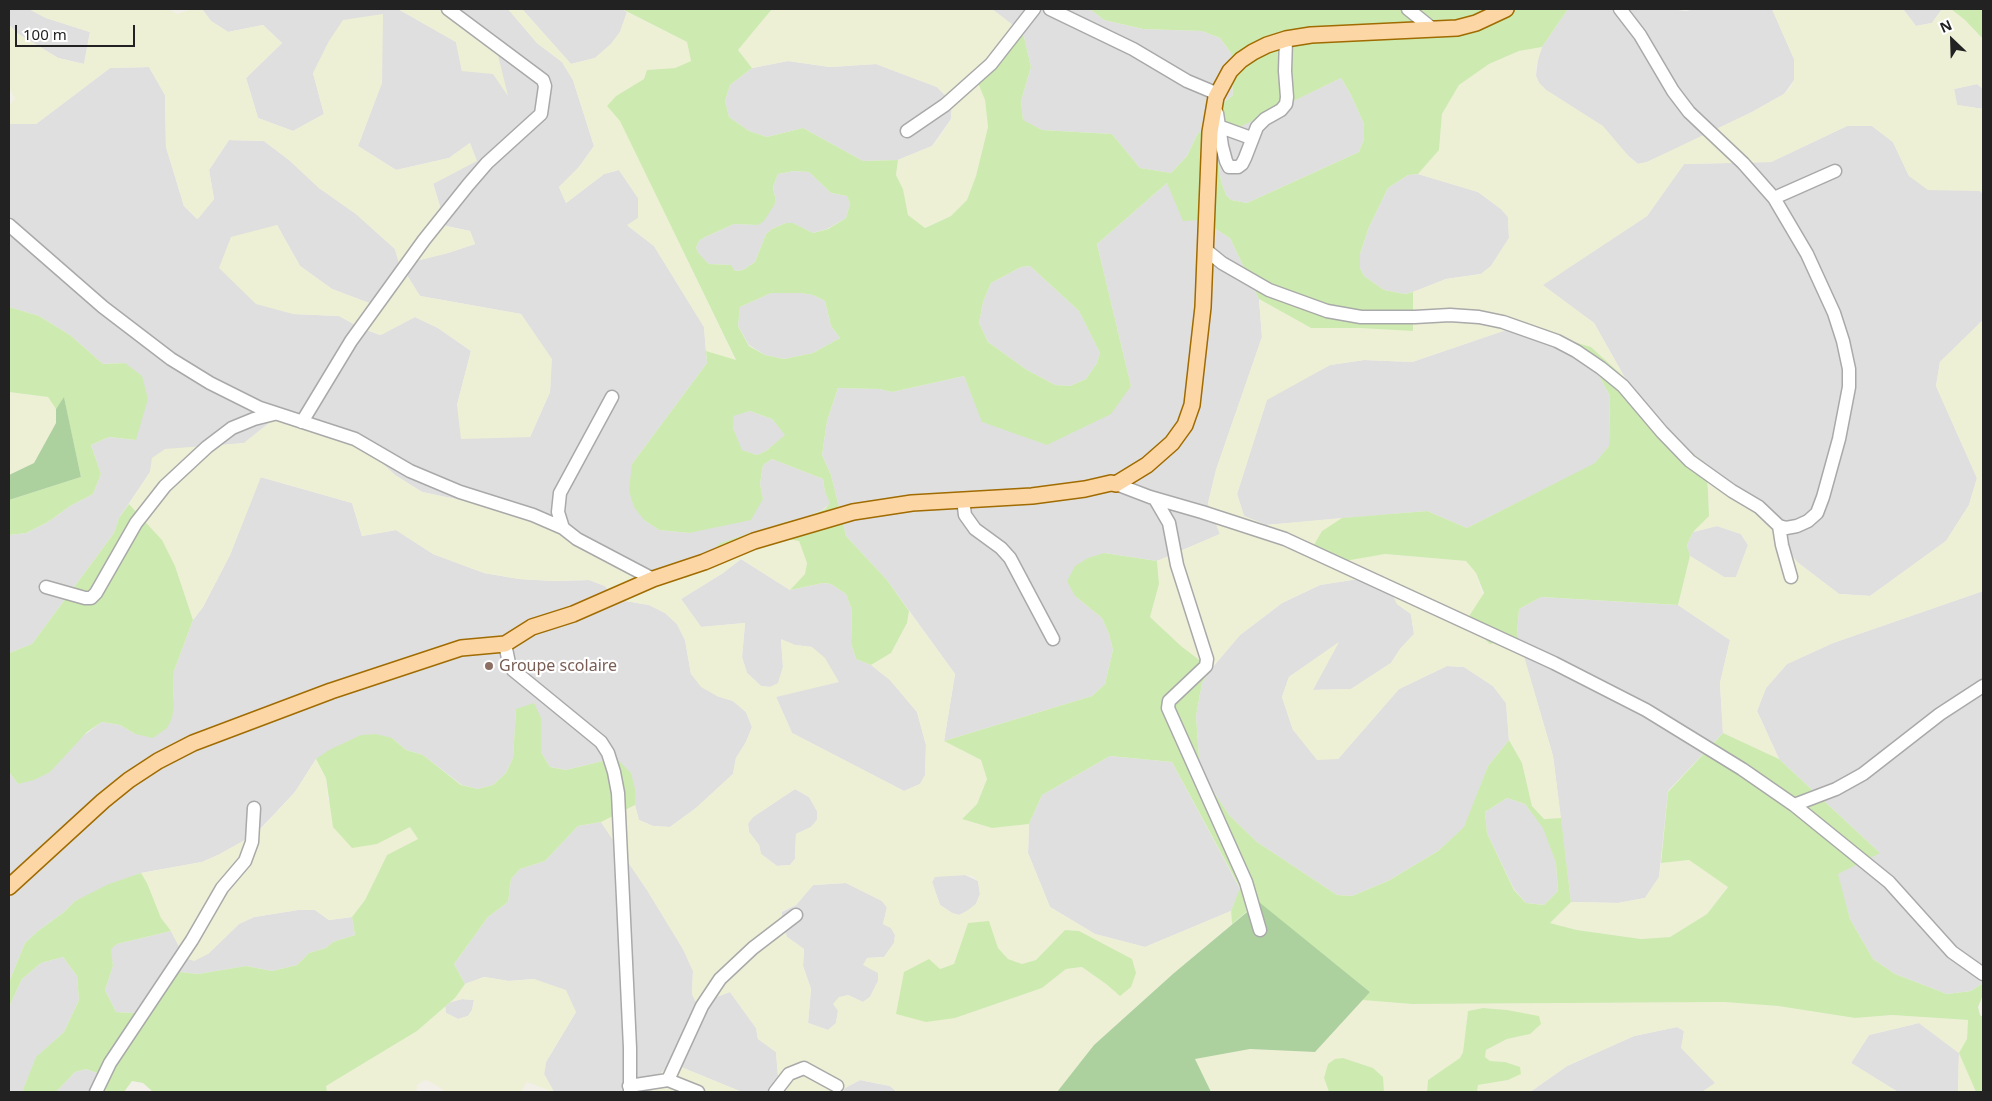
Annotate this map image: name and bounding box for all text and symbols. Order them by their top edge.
scale bar [18,15,138,47]
north arrow [1927,15,1977,65]
text: N [1937,15,1955,37]
text: 100 m [23,24,67,44]
place label: Groupe scolaire [499,656,617,676]
marker: Groupe scolaire [483,660,495,672]

